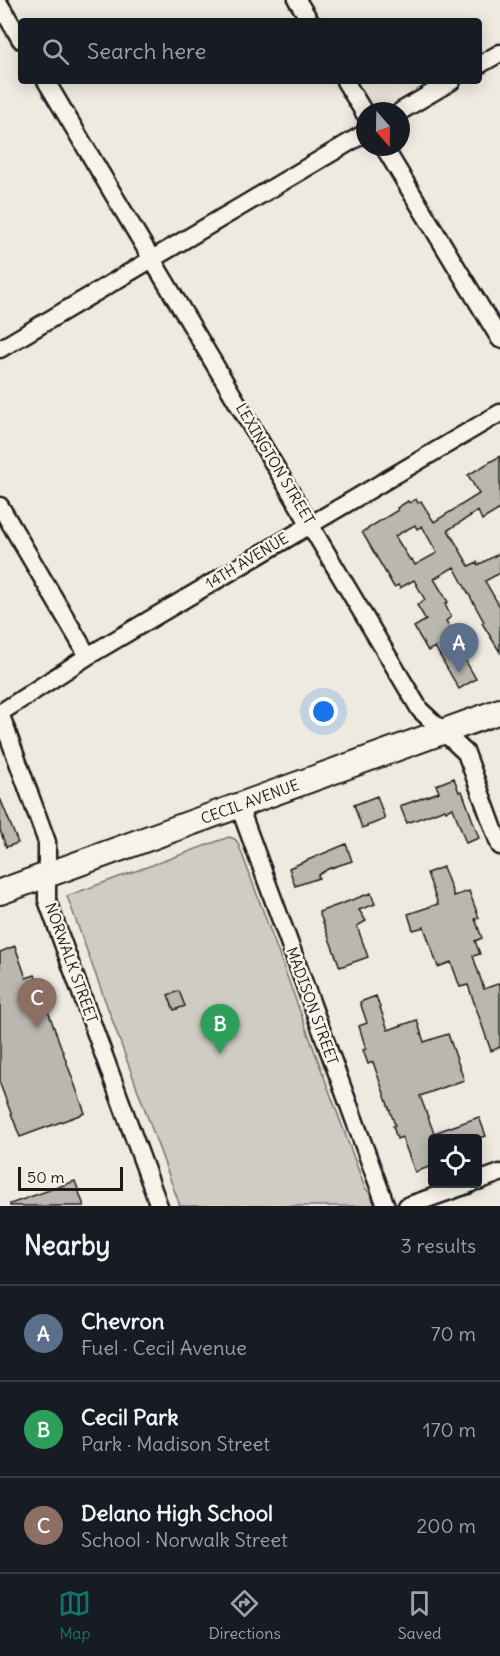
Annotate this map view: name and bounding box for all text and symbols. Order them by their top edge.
search box [18,18,482,84]
icon: search [39,35,72,68]
text: Search here [87,37,206,65]
north arrow [356,102,410,156]
street label: LEXINGTON STREET [232,400,319,528]
street label: 14TH AVENUE [202,528,292,593]
pin: A [440,624,478,673]
your location [309,697,338,726]
street label: CECIL AVENUE [198,775,302,828]
street label: NORWALK STREET [41,900,102,1026]
street label: MADISON STREET [282,944,343,1067]
pin: C [18,978,57,1028]
pin: B [200,1004,240,1054]
map controls [428,1134,482,1188]
button: locate [428,1134,482,1188]
scale bar [18,1164,123,1192]
text: 50 m [27,1167,65,1187]
text: Nearby [24,1229,110,1262]
text: 3 results [400,1233,476,1258]
text: Chevron [81,1307,165,1335]
text: A [37,1321,50,1346]
text: 70 m [431,1321,476,1346]
text: Fuel · Cecil Avenue [81,1335,247,1360]
text: Cecil Park [81,1403,179,1431]
text: B [37,1417,50,1442]
text: 170 m [423,1417,476,1442]
text: Park · Madison Street [81,1431,270,1456]
text: Delano High School [81,1499,273,1527]
text: C [37,1513,50,1538]
text: 200 m [416,1513,476,1538]
text: School · Norwalk Street [81,1527,288,1552]
tab: Map [58,1587,91,1643]
tab: Directions [208,1587,281,1643]
tab: Saved [398,1587,442,1643]

